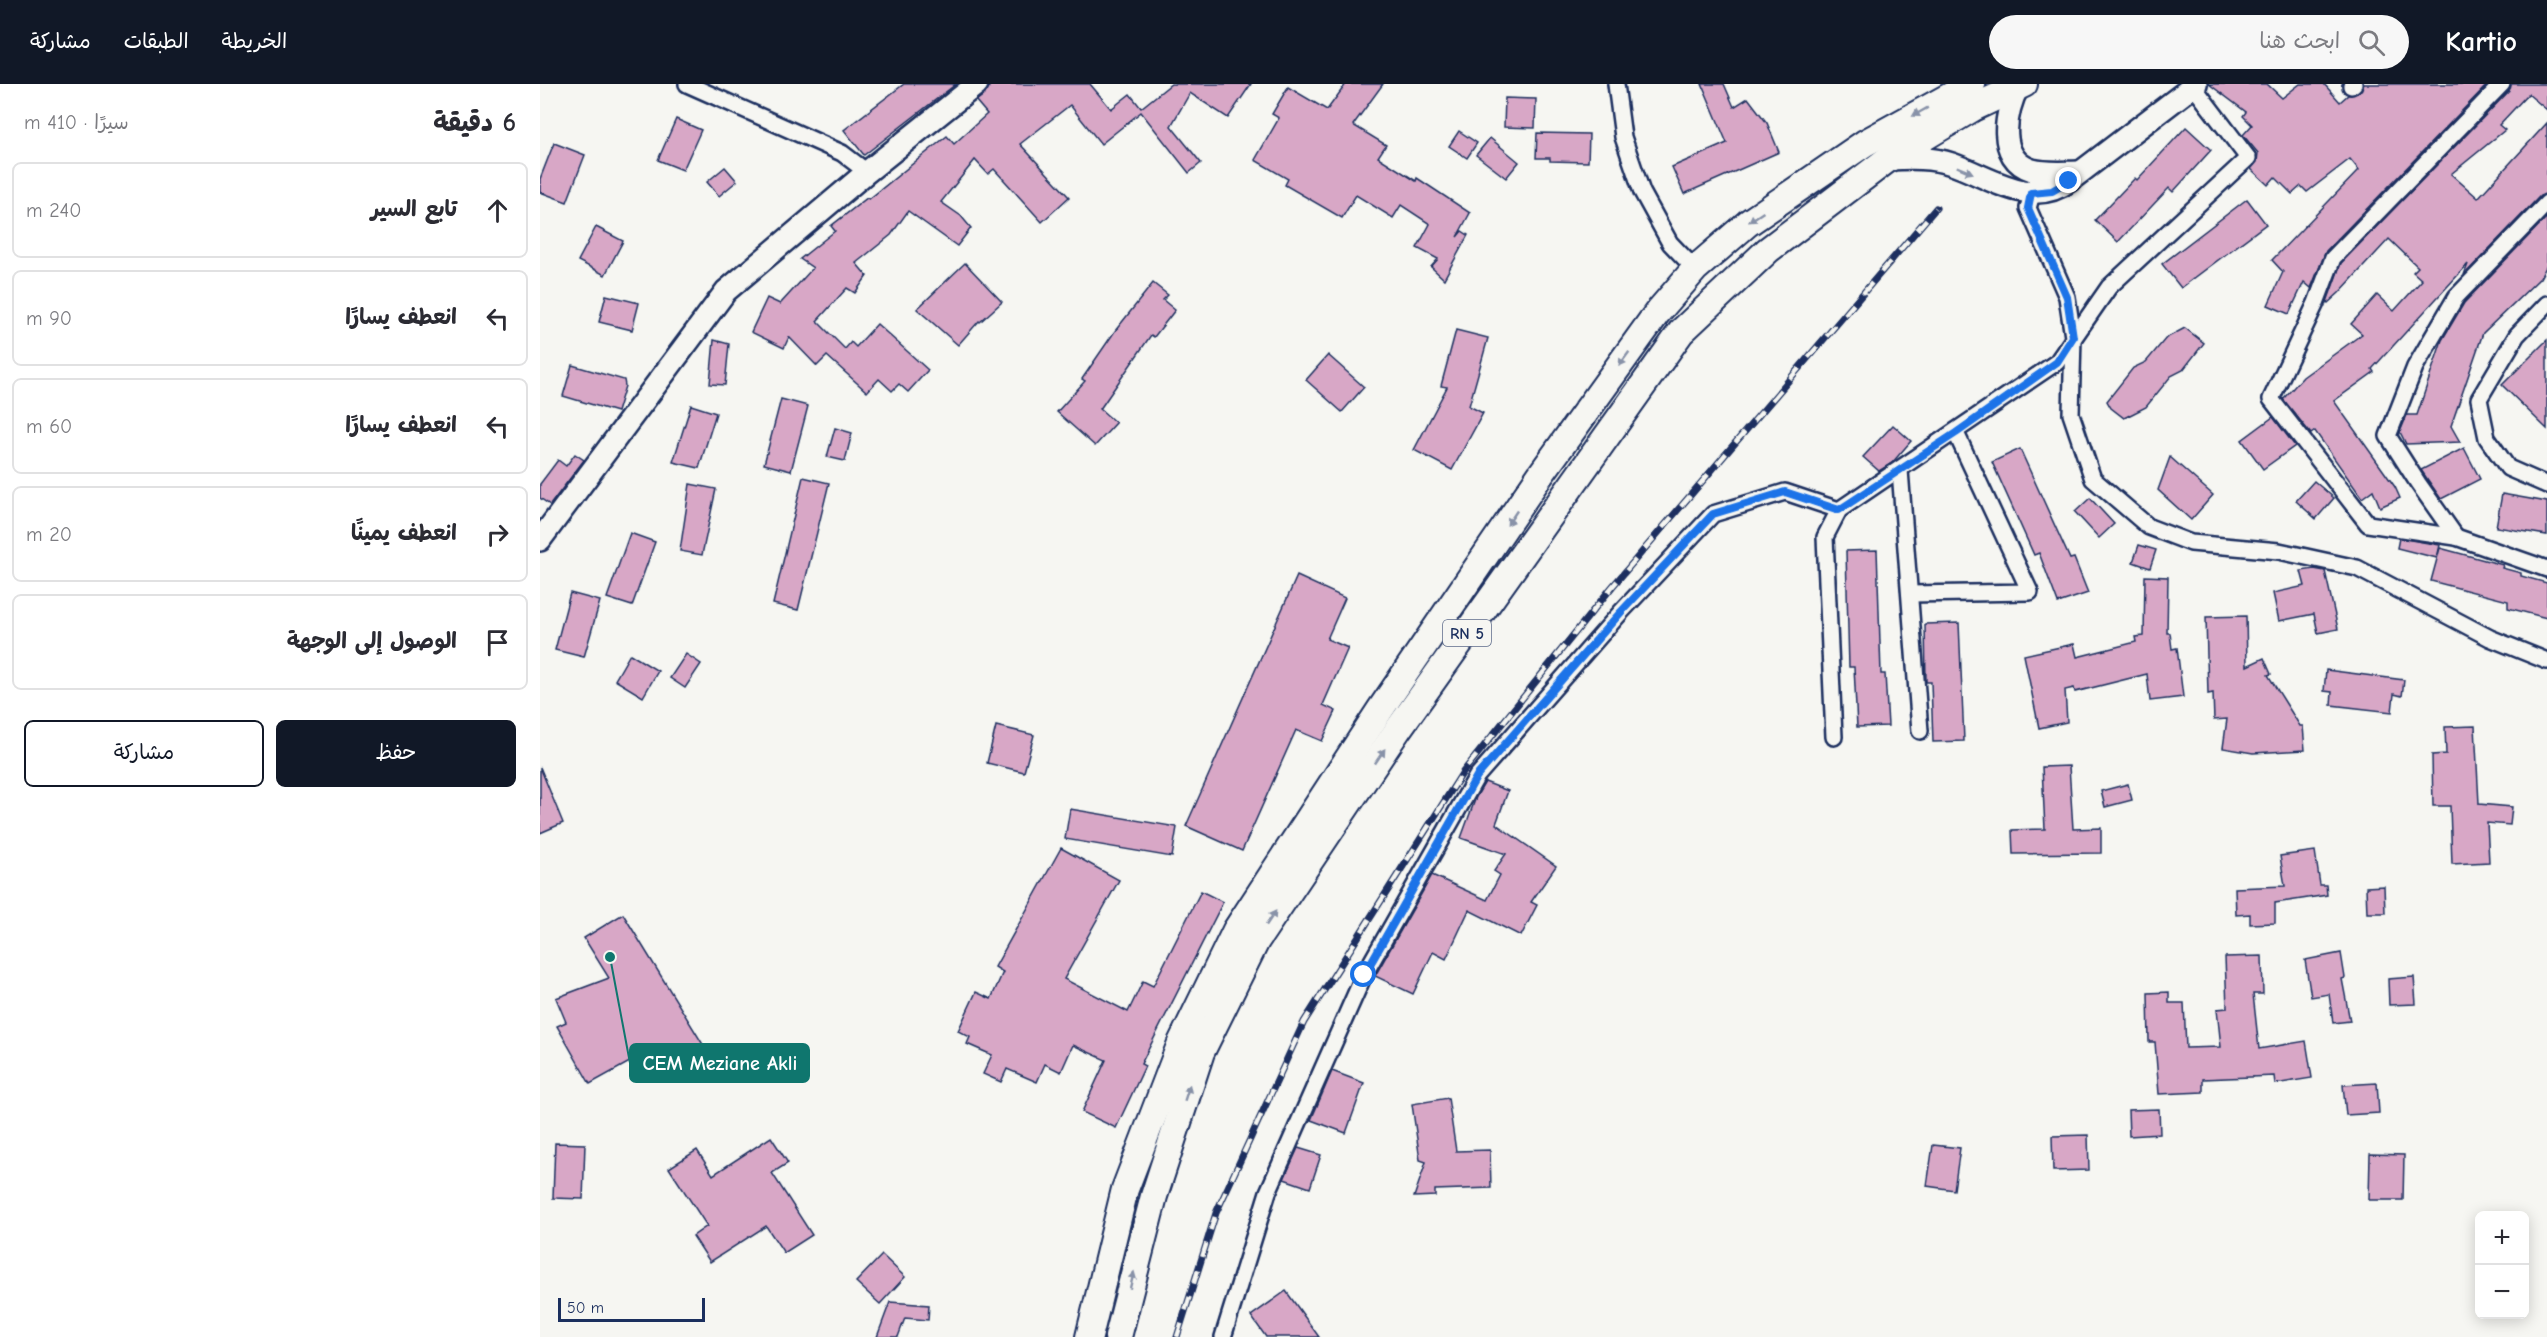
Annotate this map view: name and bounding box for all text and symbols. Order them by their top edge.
search box [1989,15,2409,69]
icon: search [2355,26,2388,59]
text: Kartio [2445,26,2517,58]
text: ابحث هنا [2259,28,2340,54]
text: مشاركة [30,29,91,53]
text: الطبقات [124,29,189,53]
text: الخريطة [222,29,287,53]
one-way arrow [1912,107,1929,117]
text: 6 دقيقة [433,108,516,138]
text: سيرًا · 410 m [24,111,129,134]
one-way arrow [1957,165,1975,175]
route end [2055,167,2081,193]
icon: ahead [481,194,514,227]
text: تابع السير [371,196,457,222]
text: 240 m [26,199,81,222]
one-way arrow [1749,211,1765,223]
icon: left [481,302,514,335]
text: انعطف يسارًا [345,304,457,330]
text: 90 m [26,307,72,330]
one-way arrow [1618,350,1630,366]
icon: left [481,410,514,443]
text: انعطف يسارًا [345,412,457,438]
text: 60 m [26,415,72,438]
one-way arrow [1506,510,1517,526]
icon: right [481,518,514,551]
text: انعطف يمينًا [351,520,457,546]
text: 20 m [26,523,72,546]
road number: RN 5 [1443,620,1491,646]
icon: arrive [481,626,514,659]
text: الوصول إلى الوجهة [287,628,457,654]
button: مشاركة [24,720,264,787]
button: حفظ [276,720,516,787]
one-way arrow [1374,748,1385,764]
one-way arrow [1265,910,1276,926]
route start [1350,961,1376,987]
callout: CEM Meziane Akli [630,1044,809,1082]
text: CEM Meziane Akli [643,1052,797,1075]
one-way arrow [1183,1084,1193,1102]
map controls [2475,1211,2529,1319]
button: + [2475,1211,2529,1265]
button: − [2475,1265,2529,1319]
one-way arrow [1128,1271,1138,1290]
scale bar [558,1295,705,1322]
text: 50 m [567,1299,604,1317]

